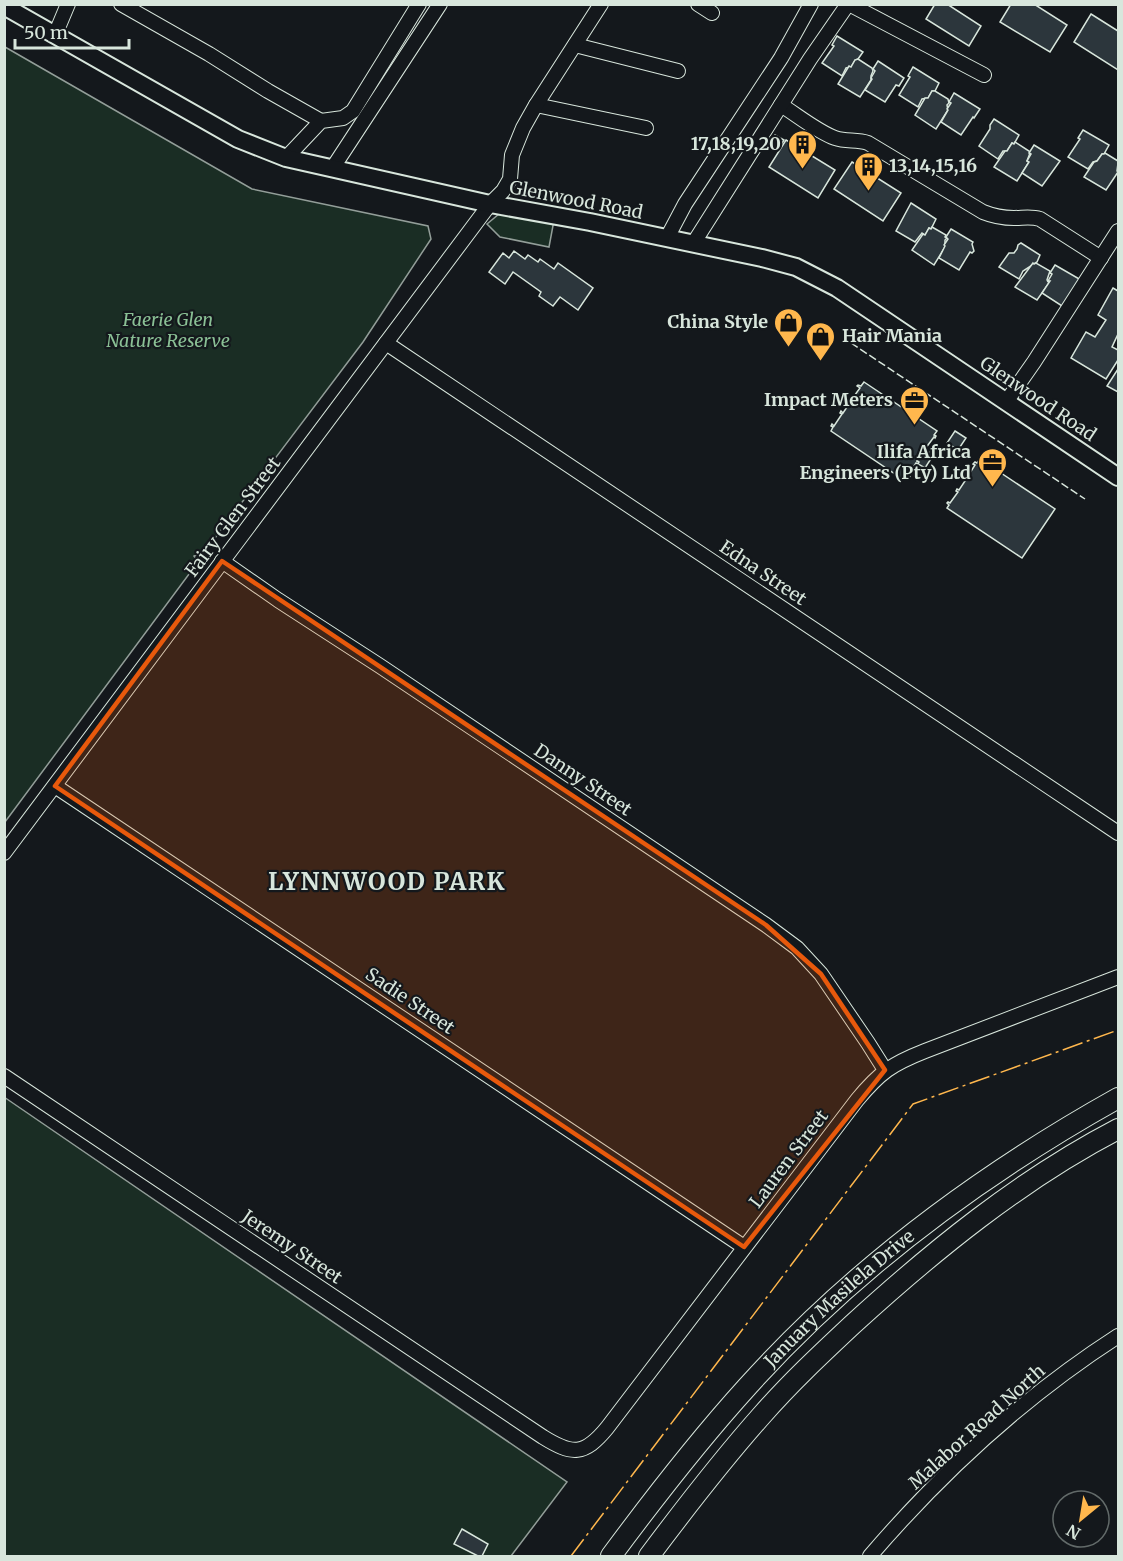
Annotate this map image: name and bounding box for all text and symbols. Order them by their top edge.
scale bar [15,12,129,50]
text: 50 m [24,21,68,44]
building icon: 17,18,19,20 [786,128,818,170]
place label: 17,18,19,20 [691,132,781,155]
building icon: 13,14,15,16 [852,150,884,192]
place label: 13,14,15,16 [889,154,977,177]
street label: Glenwood Road [507,175,645,224]
shop icon: China Style [773,306,805,348]
park label: Faerie Glen Nature Reserve [106,308,230,352]
place label: China Style [668,310,768,333]
shop icon: Hair Mania [805,320,837,362]
place label: Hair Mania [842,324,942,347]
street label: Glenwood Road [976,351,1101,446]
office icon: Impact Meters [898,384,930,426]
place label: Impact Meters [764,388,893,411]
place label: Ilifa Africa Engineers (Pty) Ltd [799,440,971,484]
office icon: Ilifa Africa Engineers (Pty) Ltd [976,446,1008,488]
street label: Fairy Glen Street [180,452,285,581]
street label: Edna Street [715,535,811,610]
street label: Danny Street [530,738,636,821]
district label: LYNNWOOD PARK [268,866,506,897]
street label: Sadie Street [361,962,459,1039]
street label: Lauren Street [744,1105,833,1212]
street label: Jeremy Street [237,1204,347,1289]
street label: January Masilela Drive [758,1225,919,1373]
street label: Malabor Road North [904,1359,1050,1494]
north arrow [1051,1489,1111,1549]
text: N [1063,1520,1084,1544]

